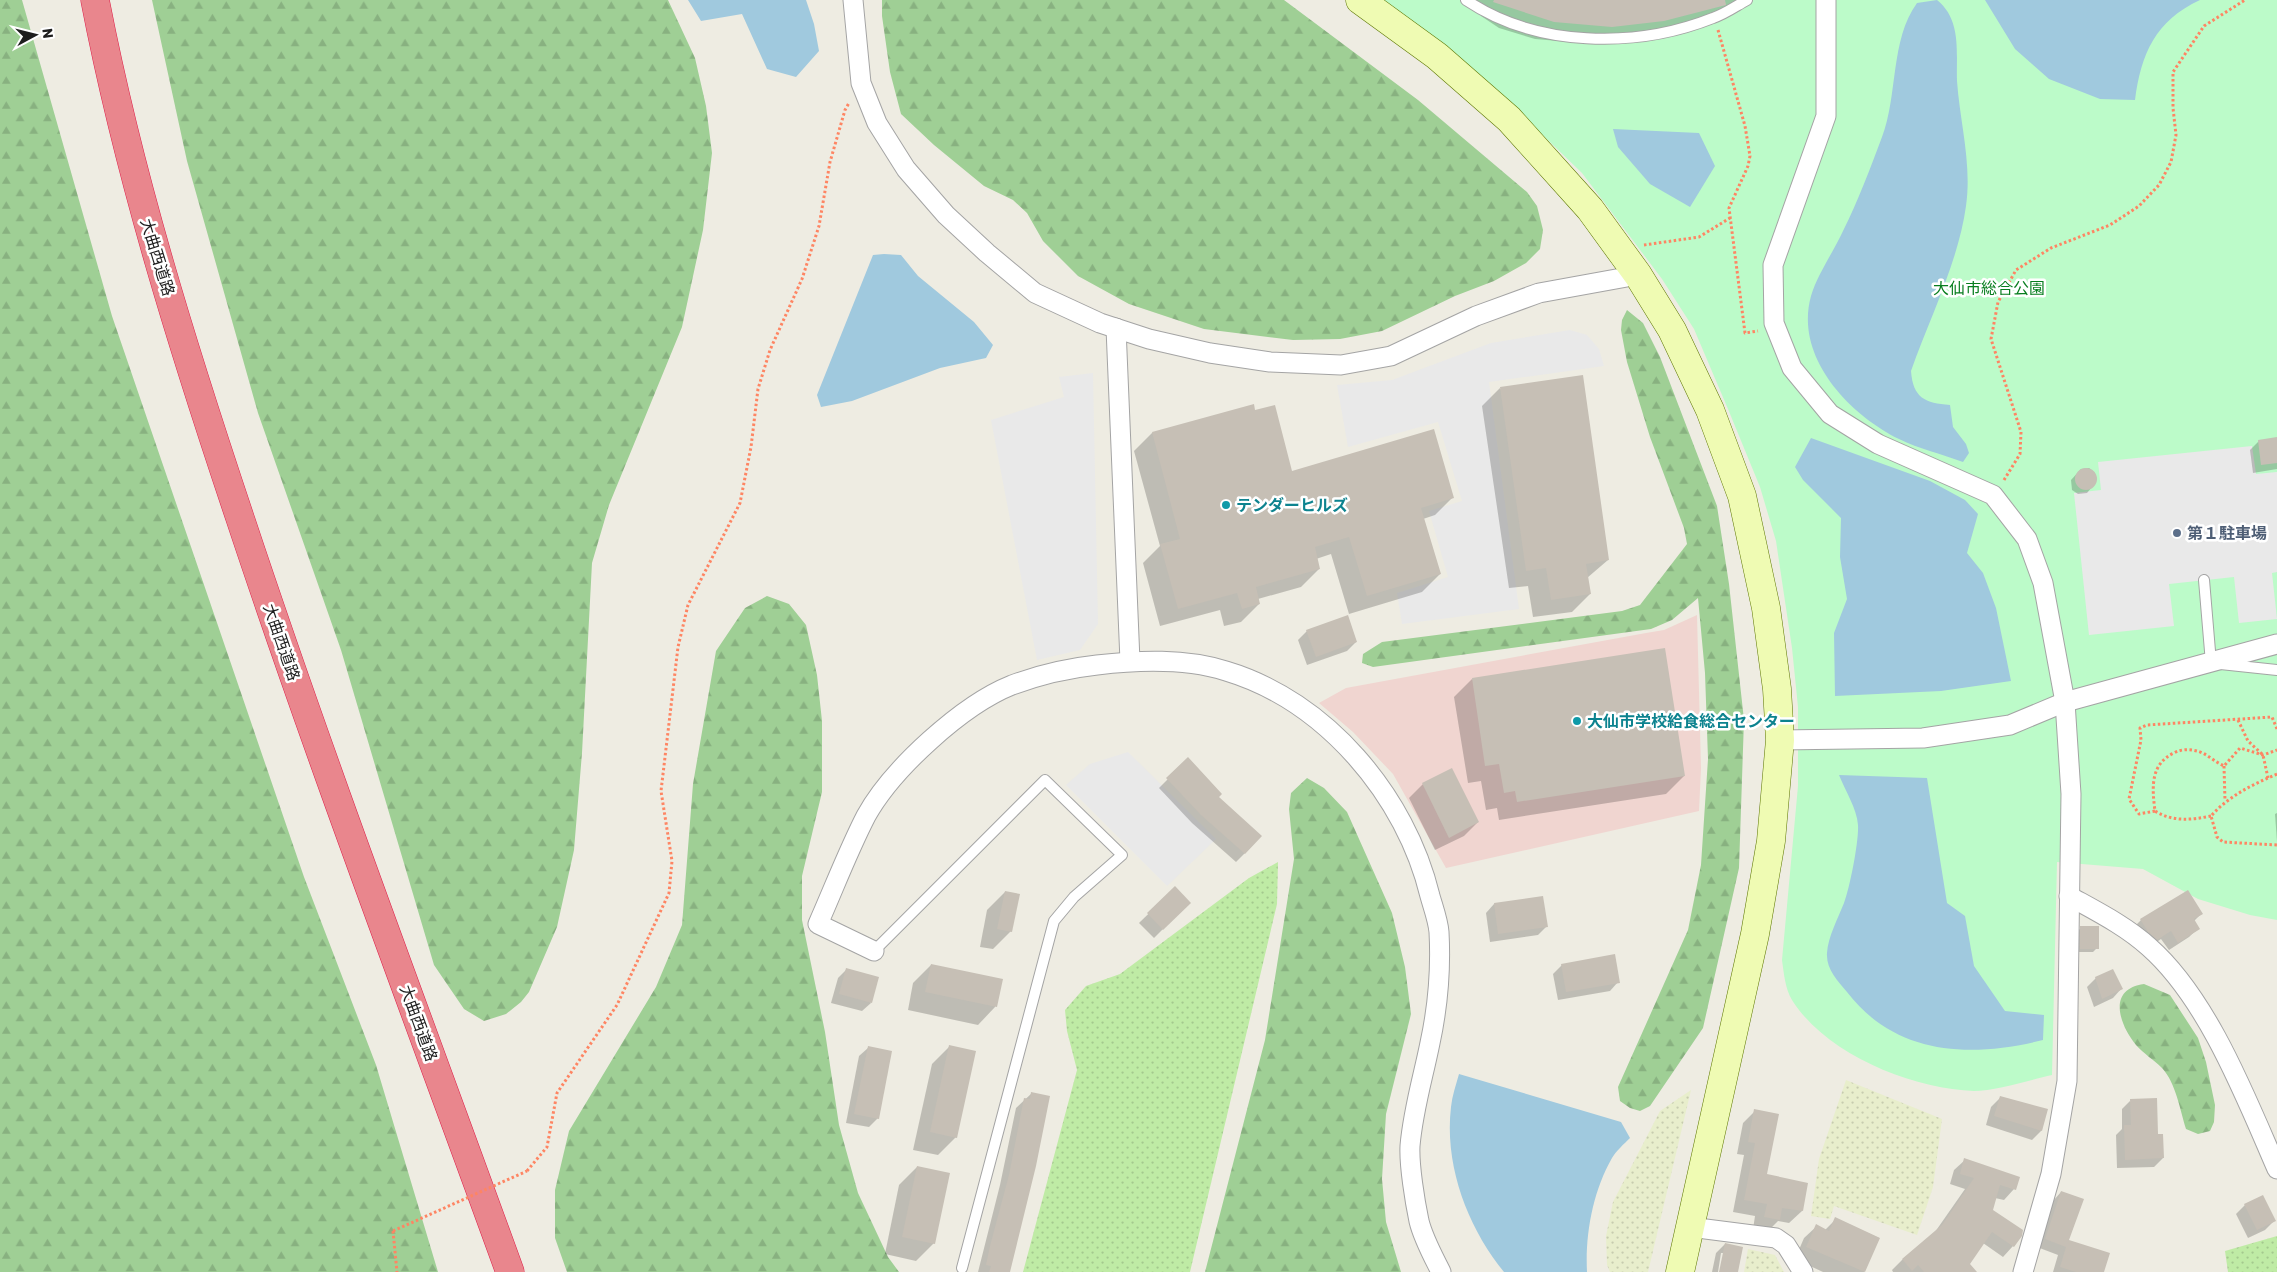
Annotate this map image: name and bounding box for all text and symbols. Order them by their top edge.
north arrow [10,10,60,60]
text: N [38,27,56,40]
street label: 大曲西道路 [137,216,178,298]
park label: 大仙市総合公園 [1933,279,2045,298]
place label: テンダーヒルズ [1236,496,1348,515]
marker: テンダーヒルズ [1220,499,1232,511]
place label: 第１駐車場 [2187,524,2267,543]
marker: 第１駐車場 [2171,527,2183,539]
street label: 大曲西道路 [260,601,304,683]
place label: 大仙市学校給食総合センター [1587,712,1795,731]
marker: 大仙市学校給食総合センター [1571,715,1583,727]
street label: 大曲西道路 [396,982,441,1064]

